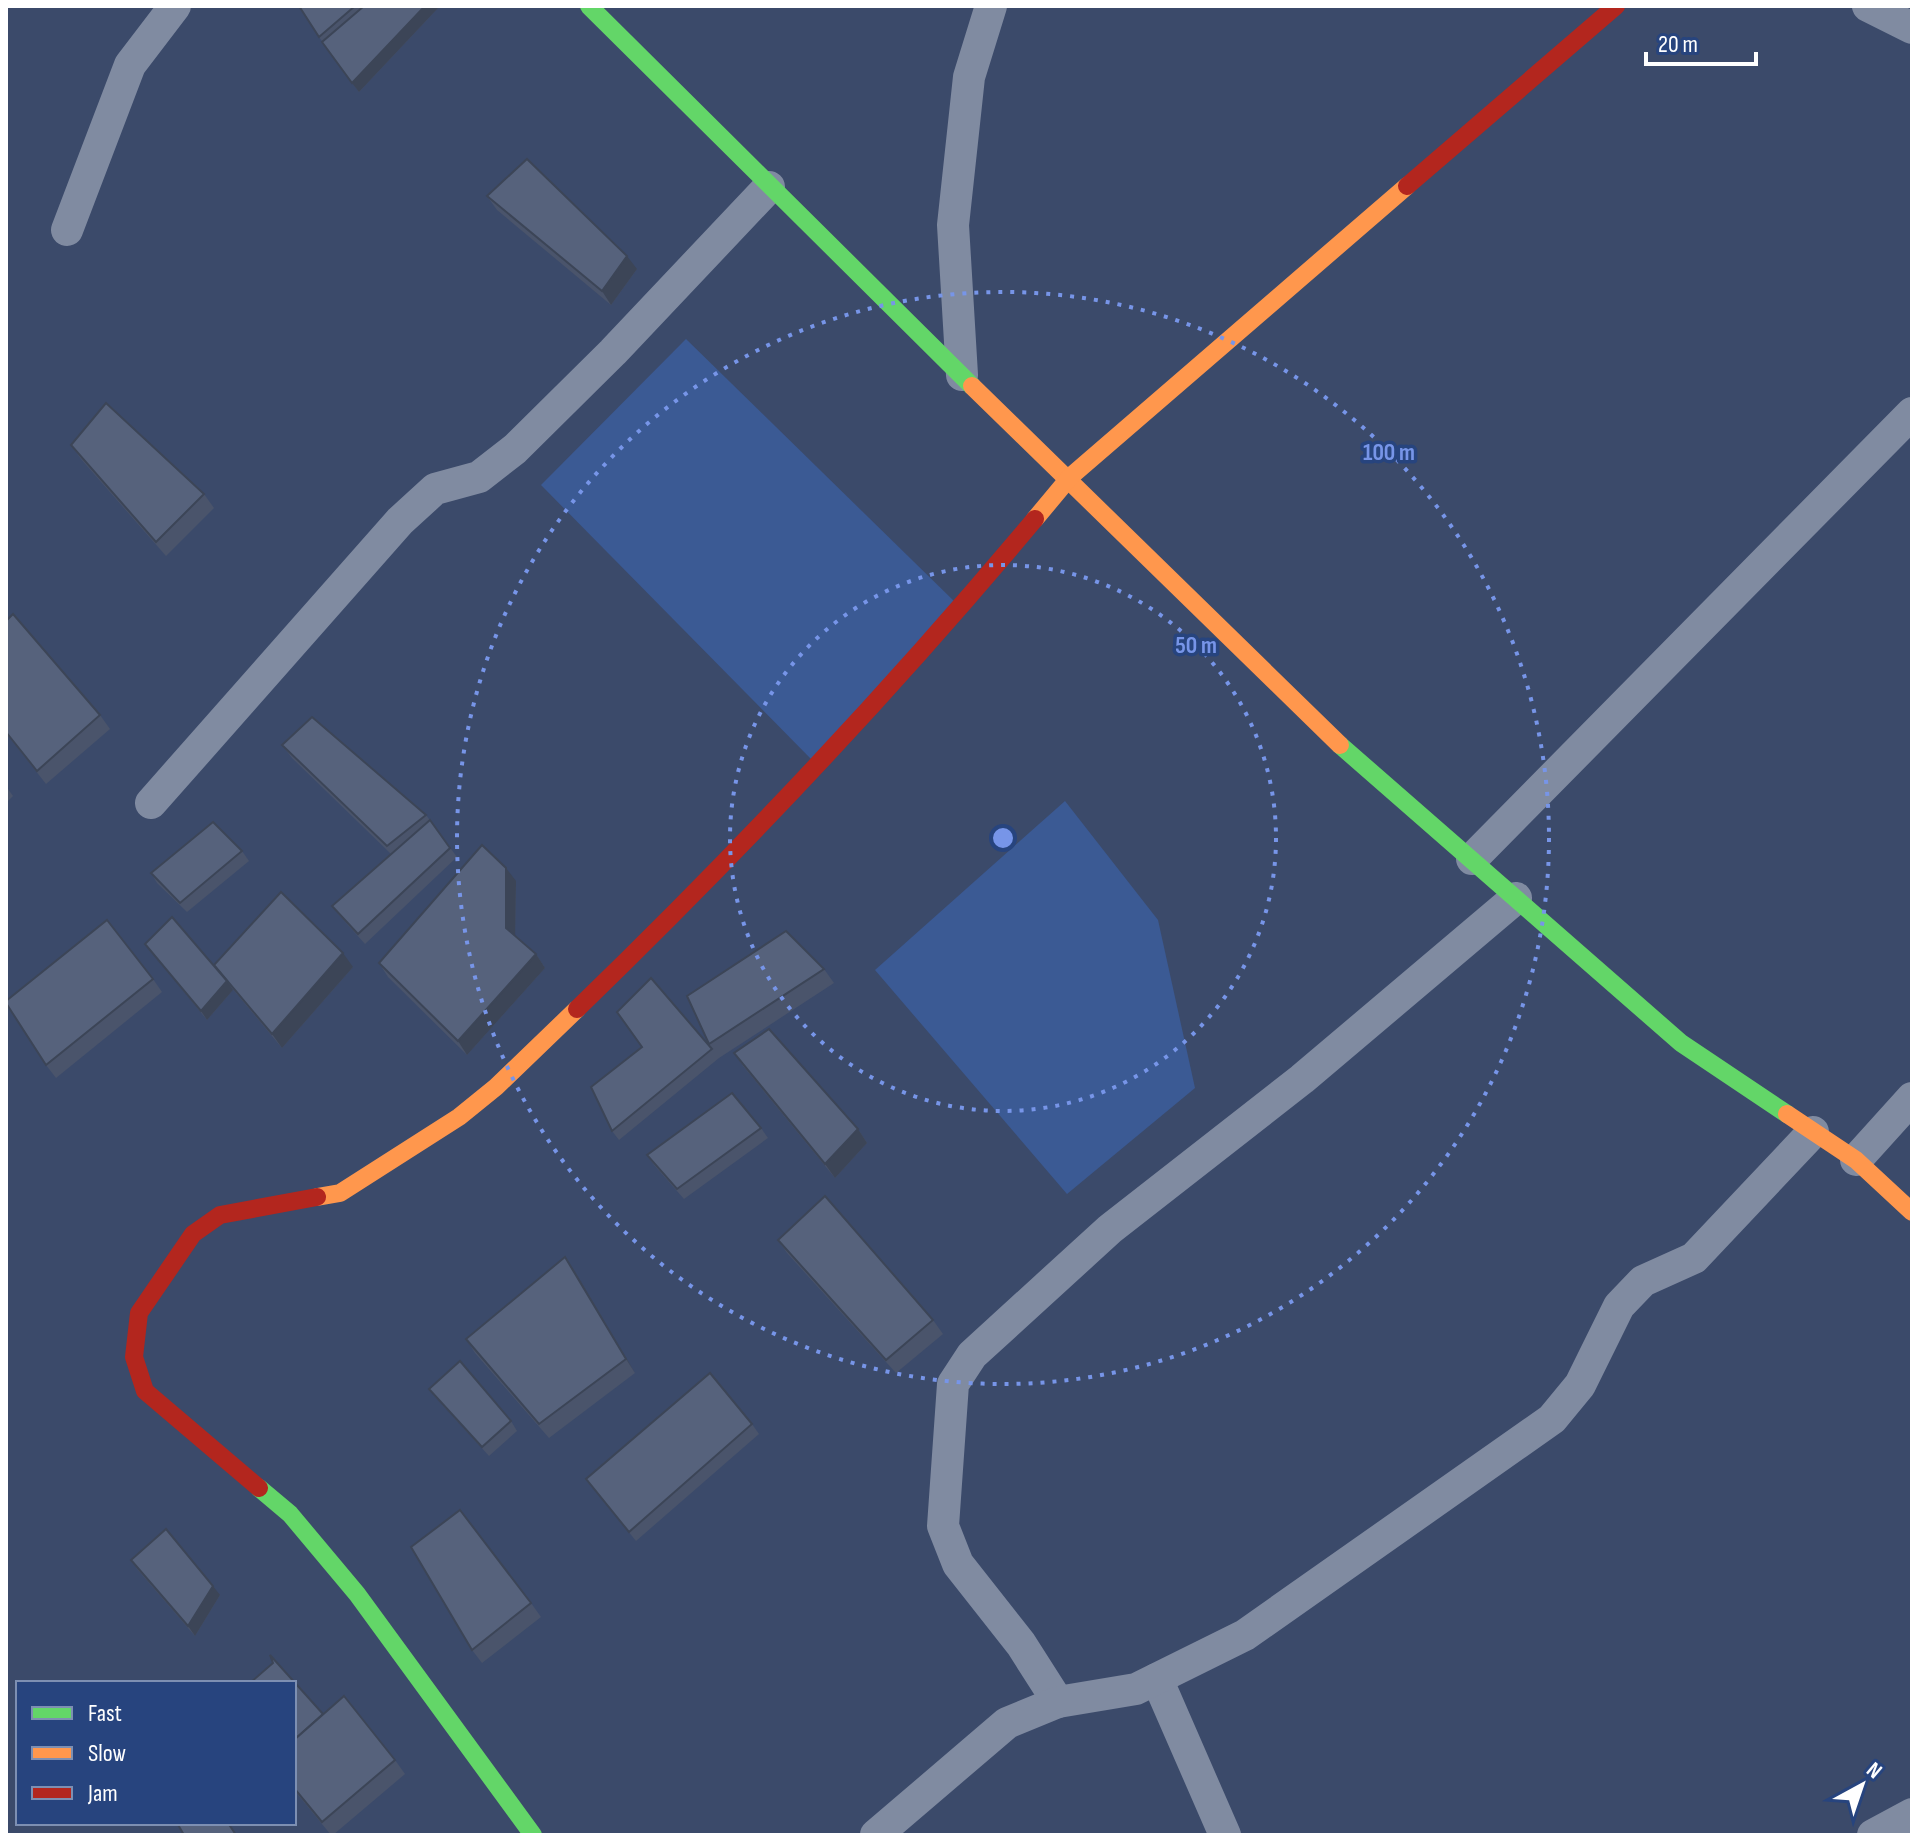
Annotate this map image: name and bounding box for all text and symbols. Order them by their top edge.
scale bar [1646,16,1756,66]
text: 20 m [1658,30,1698,59]
text: 100 m [1363,438,1415,467]
text: 50 m [1175,631,1217,660]
centre of rings [989,824,1017,852]
legend [16,1681,296,1825]
text: Fast [88,1699,122,1728]
text: Slow [88,1739,126,1768]
north arrow [1822,1745,1902,1825]
text: N [1861,1757,1887,1785]
text: Jam [87,1779,118,1808]

